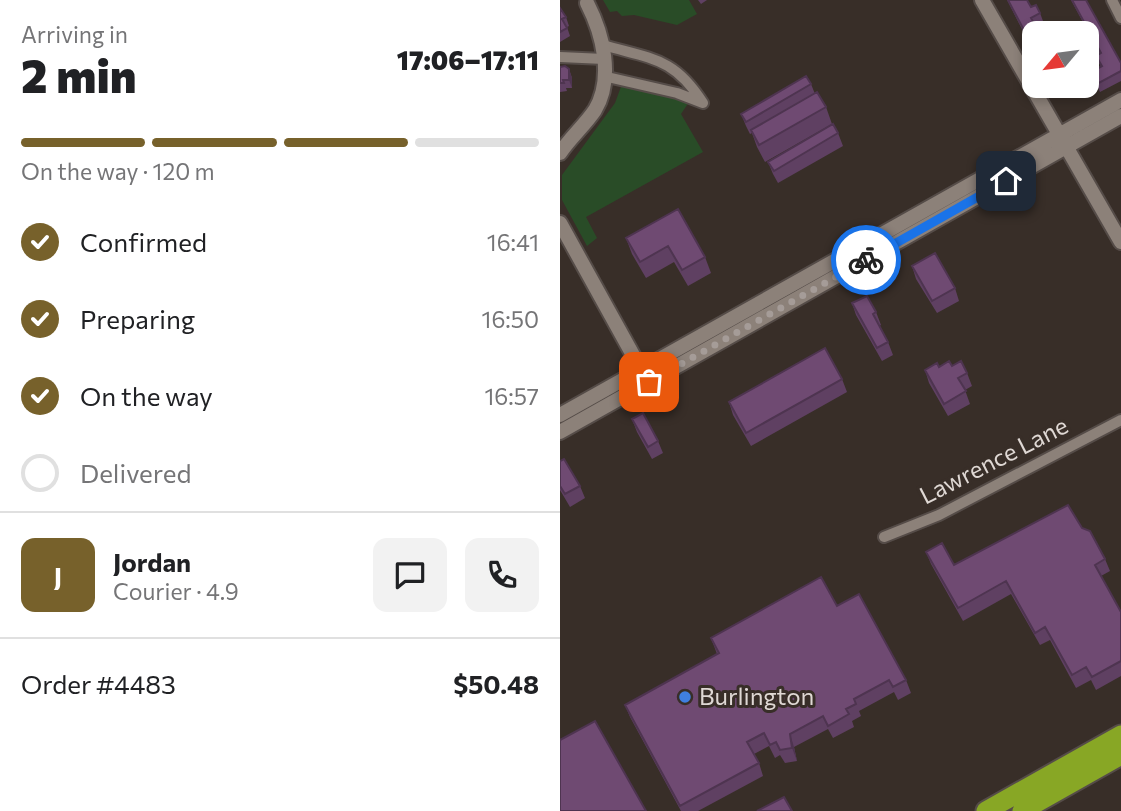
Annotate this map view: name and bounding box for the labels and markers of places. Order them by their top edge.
pin [976,151,1036,211]
pin [619,352,679,412]
place label: Burlington [699,681,814,710]
marker: Burlington [677,689,693,705]

